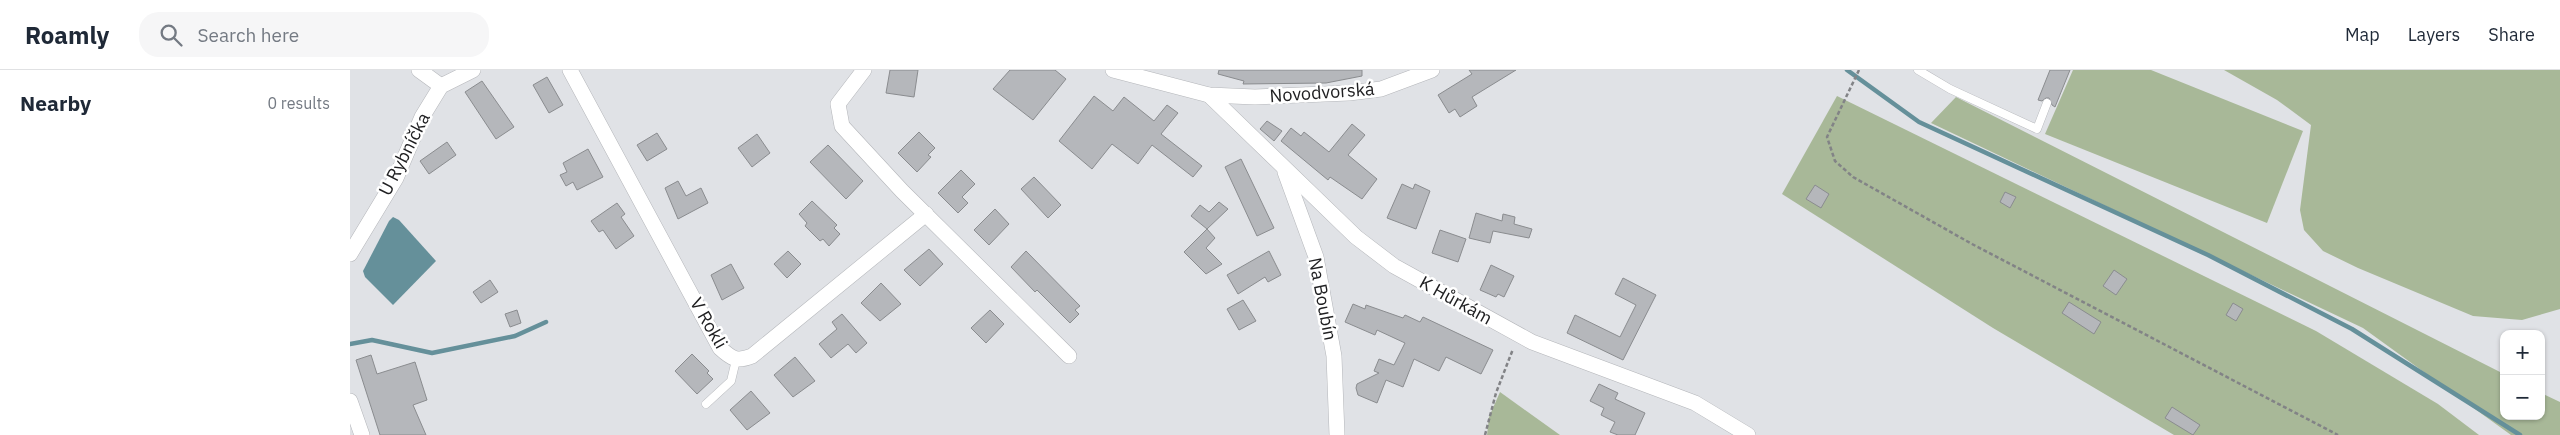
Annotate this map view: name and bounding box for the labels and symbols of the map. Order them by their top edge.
street label: Novodvorská [1269,77,1376,107]
street label: U Rybníčka [373,108,435,199]
street label: Na Boubín [1304,256,1342,342]
street label: K Hůrkám [1415,271,1497,329]
street label: V Rokli [685,293,733,353]

